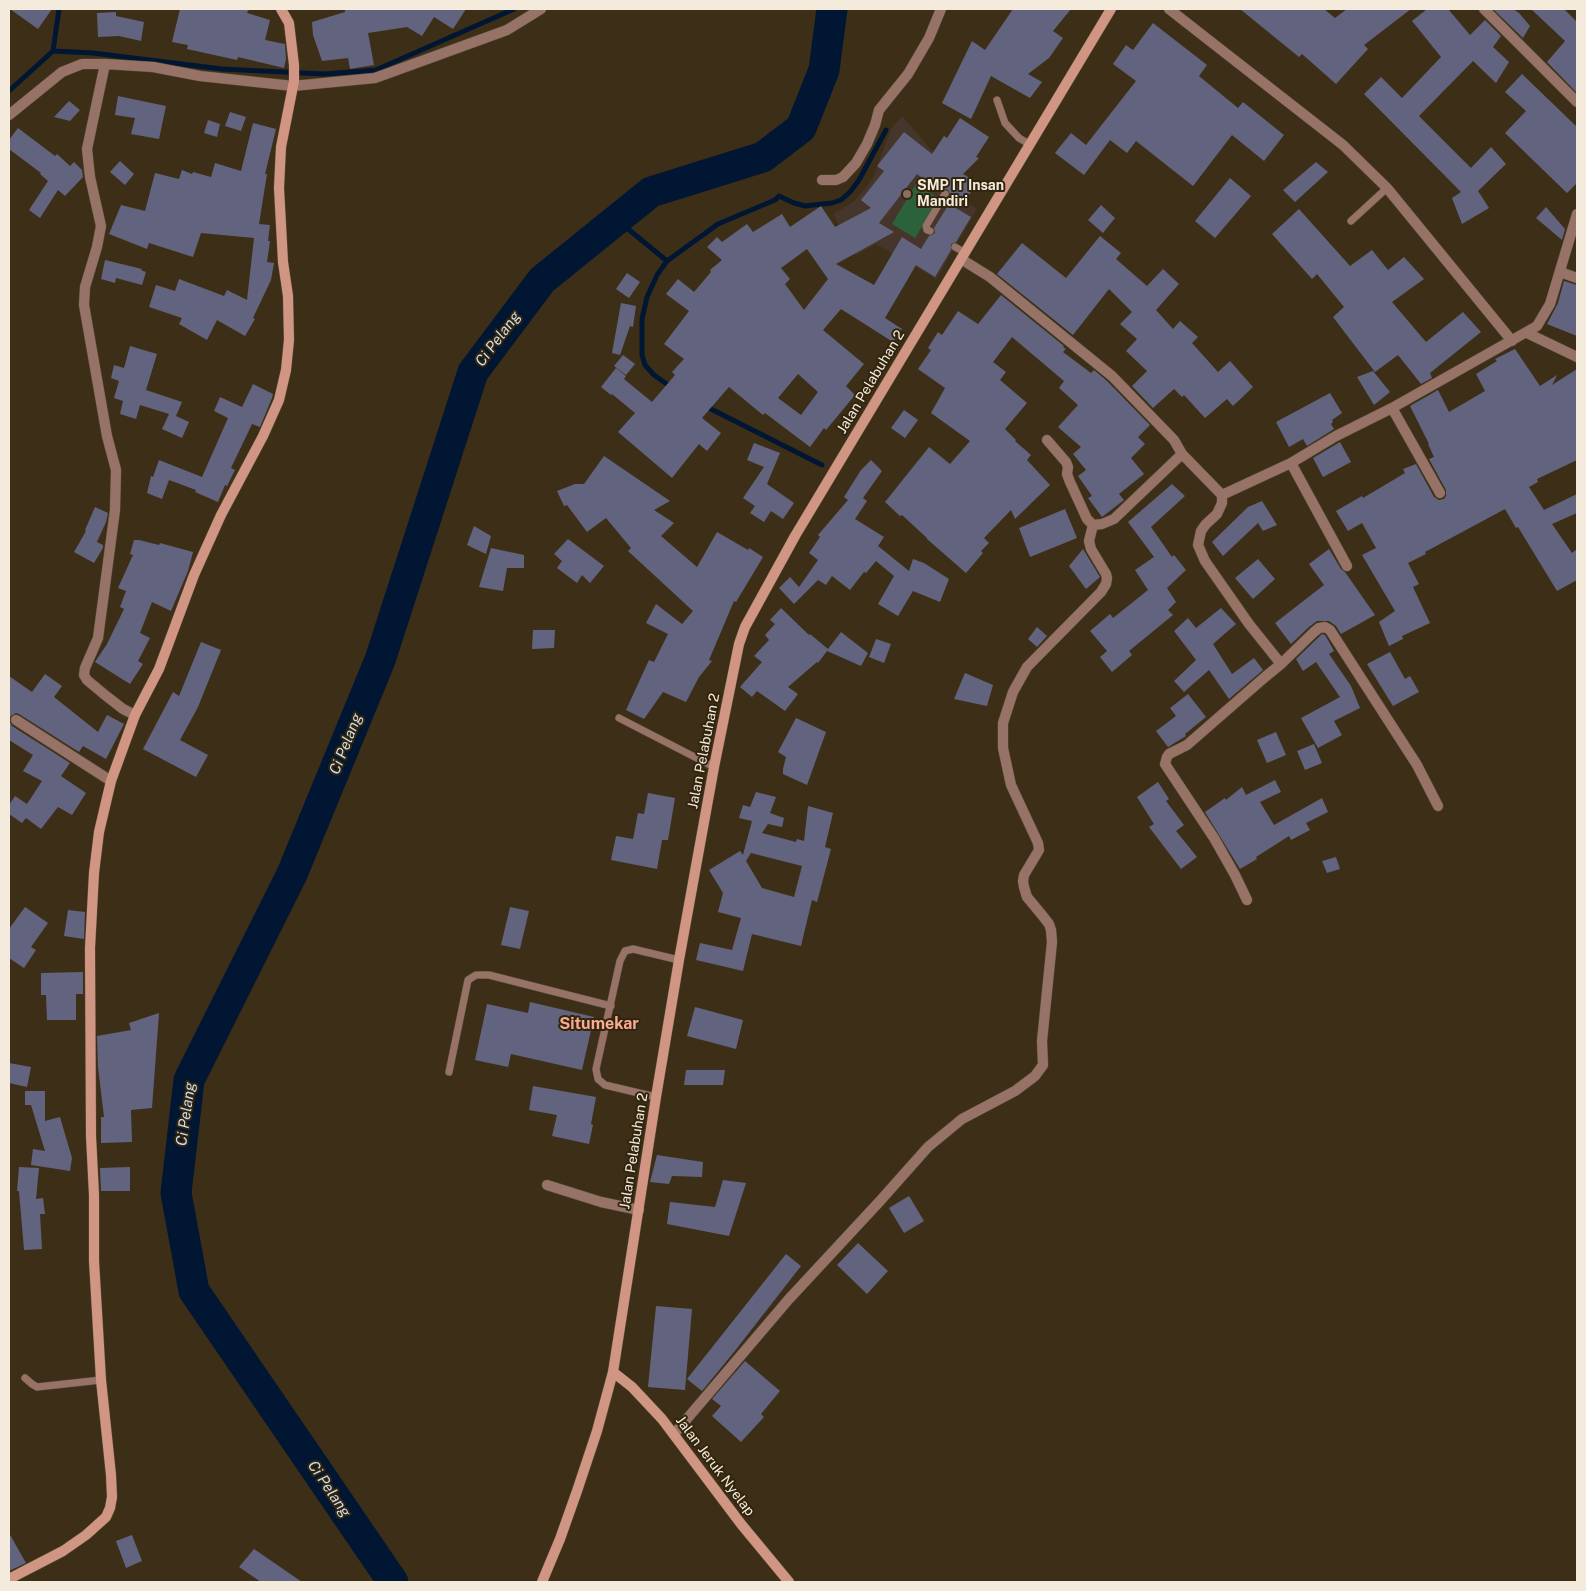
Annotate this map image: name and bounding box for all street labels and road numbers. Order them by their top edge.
street label: Jalan Pelabuhan 2 [834,327,908,437]
street label: Jalan Pelabuhan 2 [685,692,723,810]
street label: Jalan Pelabuhan 2 [617,1092,651,1210]
street label: Jalan Jeruk Nyelap [672,1413,758,1519]

